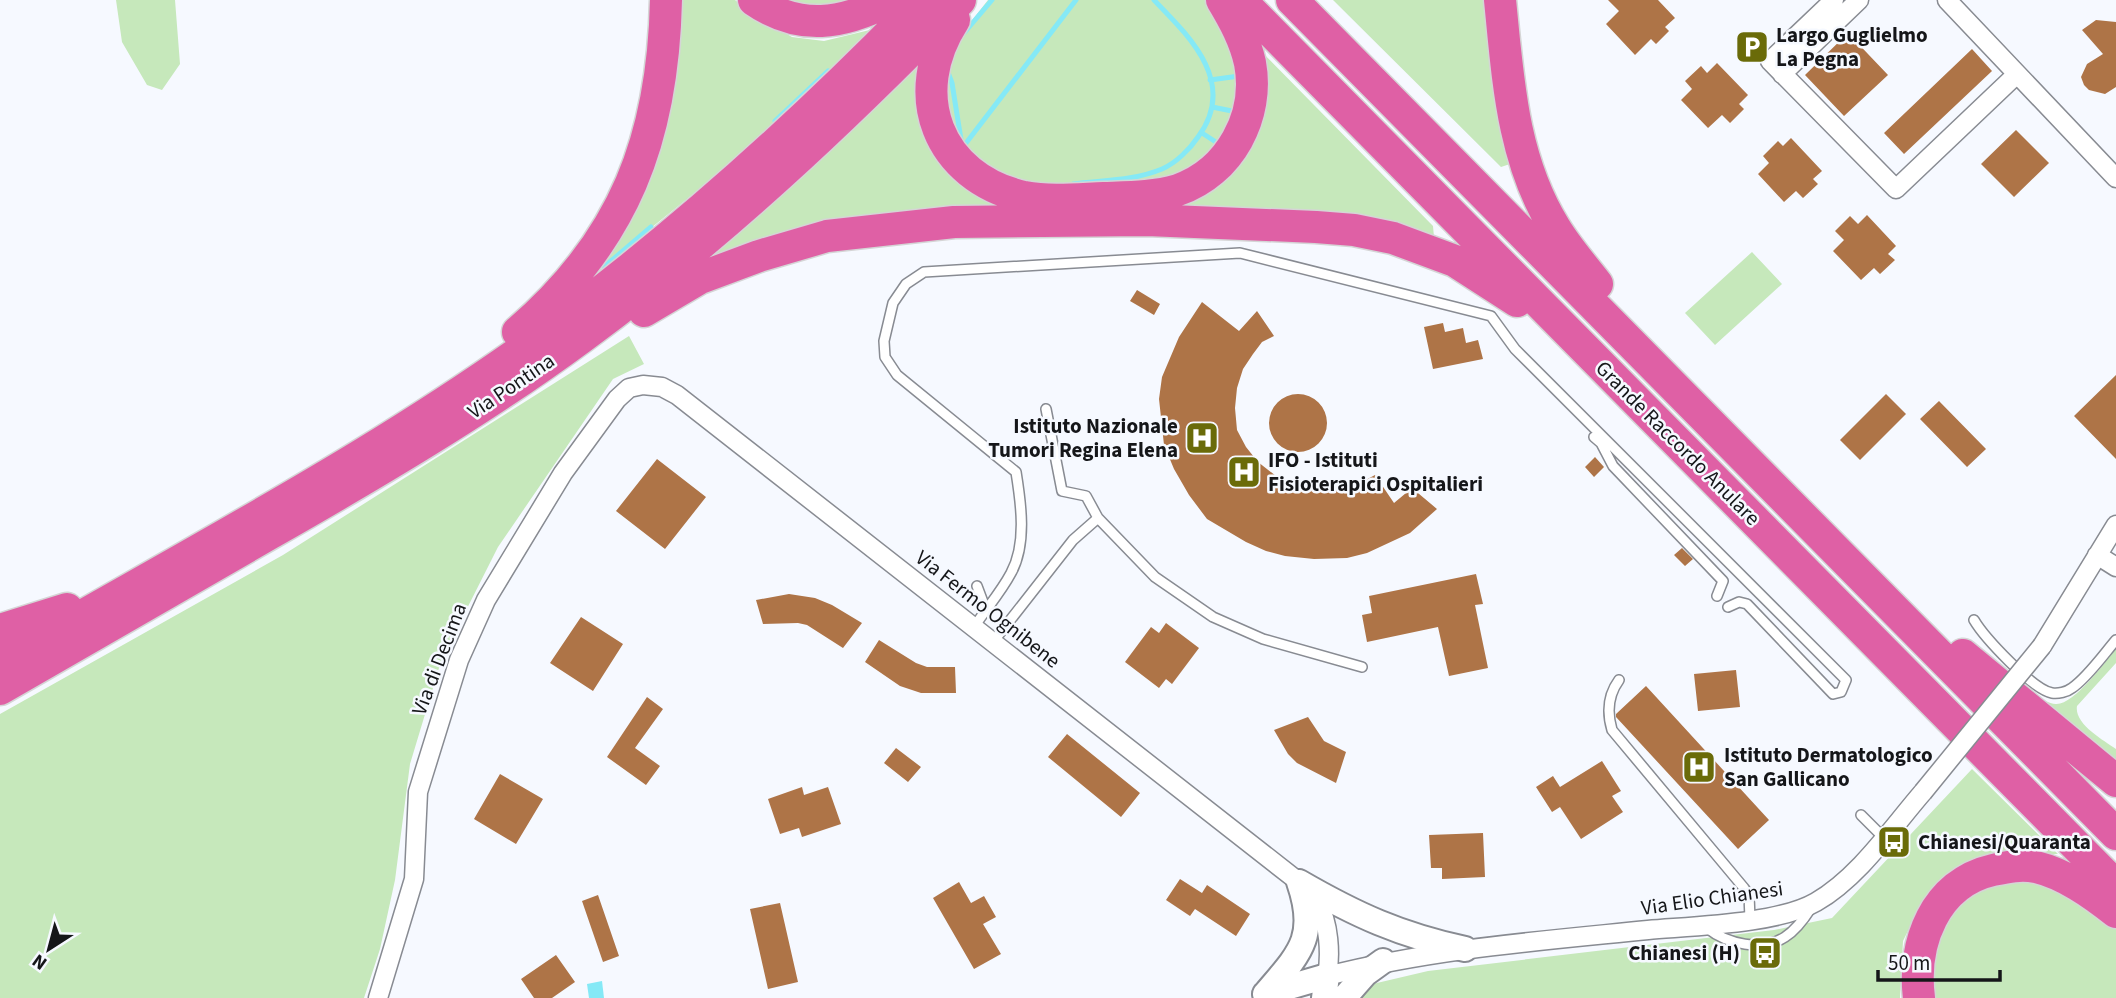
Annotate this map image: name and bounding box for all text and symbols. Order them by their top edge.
place label: Largo Guglielmo La Pegna [1776,20,1928,74]
parking icon: Largo Guglielmo La Pegna [1733,28,1771,66]
street label: Via Pontina [461,346,561,426]
street label: Grande Raccordo Anulare [1589,354,1767,532]
place label: Istituto Nazionale Tumori Regina Elena [988,411,1178,465]
hospital icon: Istituto Nazionale Tumori Regina Elena [1183,419,1221,457]
place label: IFO - Istituti Fisioterapici Ospitalieri [1268,445,1483,499]
hospital icon: IFO - Istituti Fisioterapici Ospitalieri [1225,453,1263,491]
street label: Via Fermo Ognibene [909,543,1067,675]
street label: Via di Decima [404,599,474,719]
place label: Istituto Dermatologico San Gallicano [1724,740,1933,794]
hospital icon: Istituto Dermatologico San Gallicano [1680,748,1718,786]
bus stop icon: Chianesi/Quaranta [1875,823,1913,861]
place label: Chianesi/Quaranta [1918,827,2091,857]
street label: Via Elio Chianesi [1639,873,1785,923]
north arrow [14,914,84,984]
bus stop icon: Chianesi (H) [1746,934,1784,972]
place label: Chianesi (H) [1628,938,1740,968]
scale bar [1878,939,2000,983]
text: N [27,947,53,976]
text: 50 m [1888,948,1930,978]

